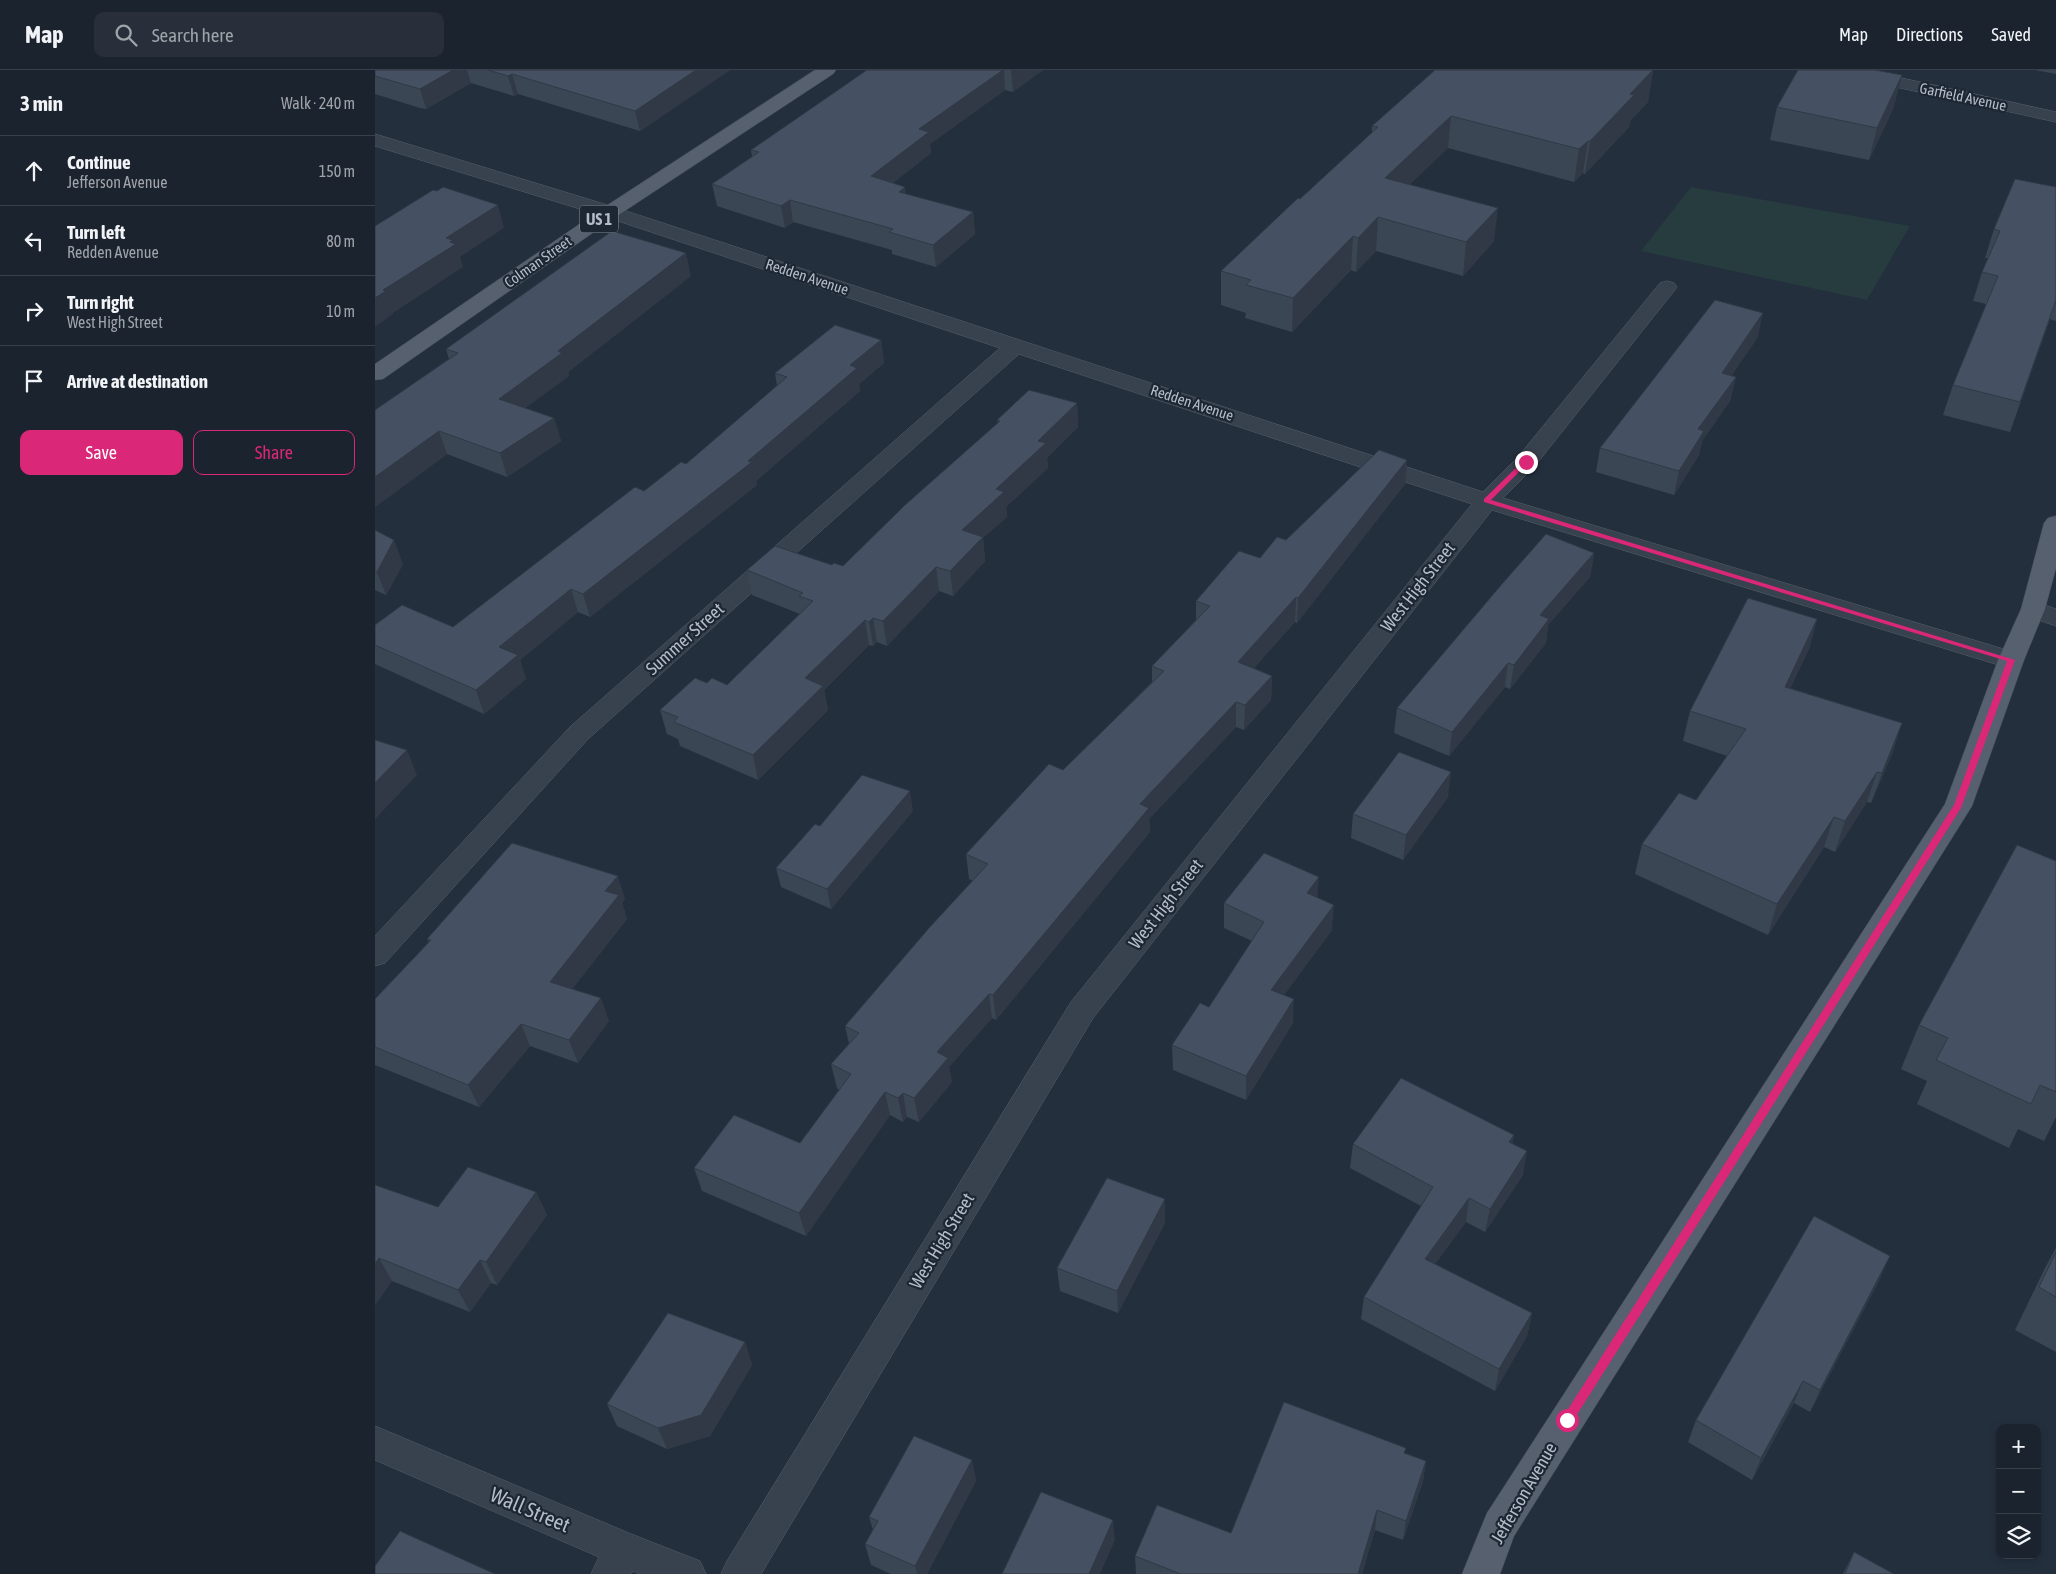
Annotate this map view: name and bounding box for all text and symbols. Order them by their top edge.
search box [94,12,444,57]
text: Map [25,21,64,48]
icon: search [112,21,140,49]
text: Search here [152,24,234,46]
text: Map [1839,24,1868,45]
text: Directions [1896,24,1963,45]
text: Saved [1991,24,2031,45]
street label: Garfield Avenue [1918,79,2008,114]
text: 3 min [20,91,63,115]
text: Walk · 240 m [281,94,355,112]
text: Continue [67,151,131,173]
icon: ahead [20,157,48,185]
text: 150 m [319,162,355,180]
text: Jefferson Avenue [67,173,167,191]
road number: US 1 [580,206,618,232]
text: Turn left [67,221,125,243]
icon: left [20,227,48,255]
text: 80 m [326,232,355,250]
street label: Colman Street [501,232,574,291]
text: Redden Avenue [67,243,159,261]
street label: Redden Avenue [764,255,851,298]
text: Turn right [67,291,134,313]
icon: right [20,297,48,325]
text: 10 m [326,302,355,320]
text: West High Street [67,313,163,331]
icon: arrive [20,367,48,395]
text: Arrive at destination [67,370,208,392]
street label: Redden Avenue [1149,381,1236,424]
button: Save [20,430,183,475]
button: Share [193,430,355,475]
route end [1515,451,1538,474]
street label: West High Street [1376,538,1459,636]
street label: Summer Street [641,598,728,679]
street label: West High Street [1124,855,1207,953]
street label: West High Street [905,1189,978,1292]
route start [1556,1409,1579,1432]
map controls [1996,1424,2041,1559]
button: + [1996,1424,2041,1469]
street label: Jefferson Avenue [1486,1439,1561,1547]
button: − [1996,1469,2041,1514]
street label: Wall Street [487,1482,574,1537]
button: layers [1996,1514,2041,1559]

